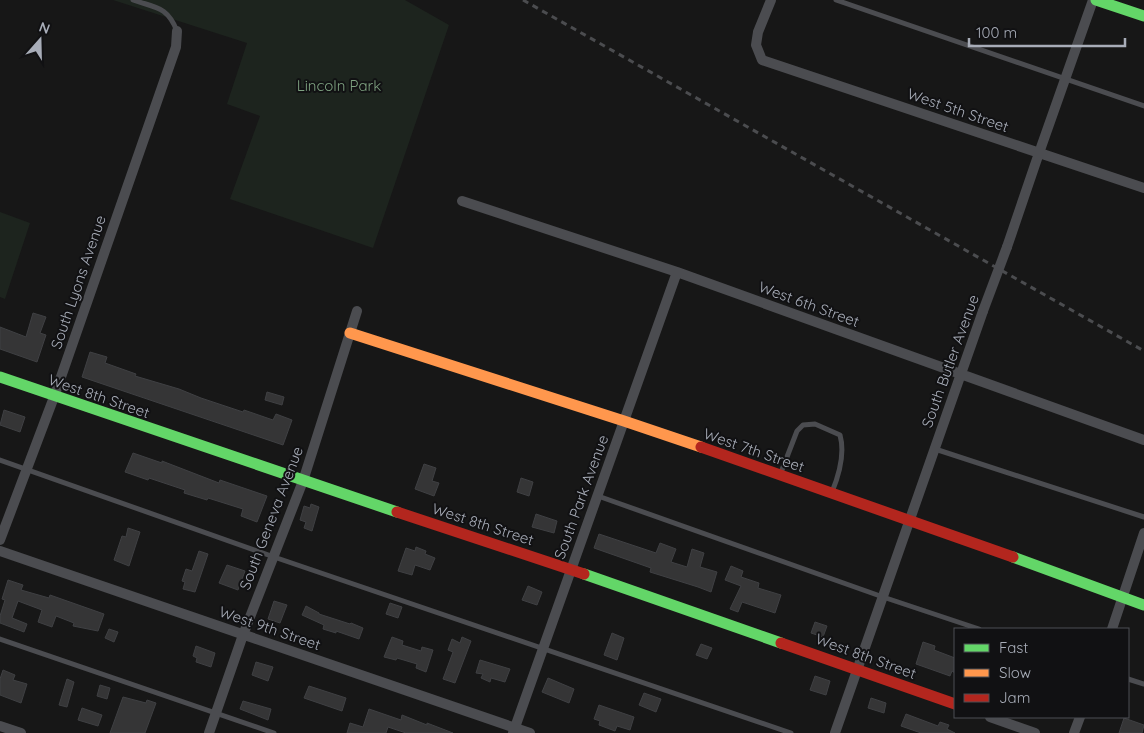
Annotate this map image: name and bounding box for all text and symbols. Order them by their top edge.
north arrow [15,15,65,65]
scale bar [969,15,1125,47]
text: N [37,18,52,38]
text: 100 m [976,23,1017,42]
park label: Lincoln Park [297,76,381,95]
street label: West 5th Street [905,84,1011,136]
street label: South Lyons Avenue [46,213,110,351]
street label: West 6th Street [756,277,862,331]
street label: South Butler Avenue [917,292,983,430]
street label: West 8th Street [46,370,152,422]
street label: West 7th Street [701,424,807,476]
street label: South Park Avenue [550,432,612,562]
street label: South Geneva Avenue [235,444,307,592]
street label: West 8th Street [430,499,536,549]
street label: West 9th Street [217,602,323,654]
legend [954,628,1129,718]
street label: West 8th Street [813,629,919,683]
text: Fast [999,638,1028,657]
text: Slow [999,663,1031,682]
text: Jam [999,688,1030,707]

